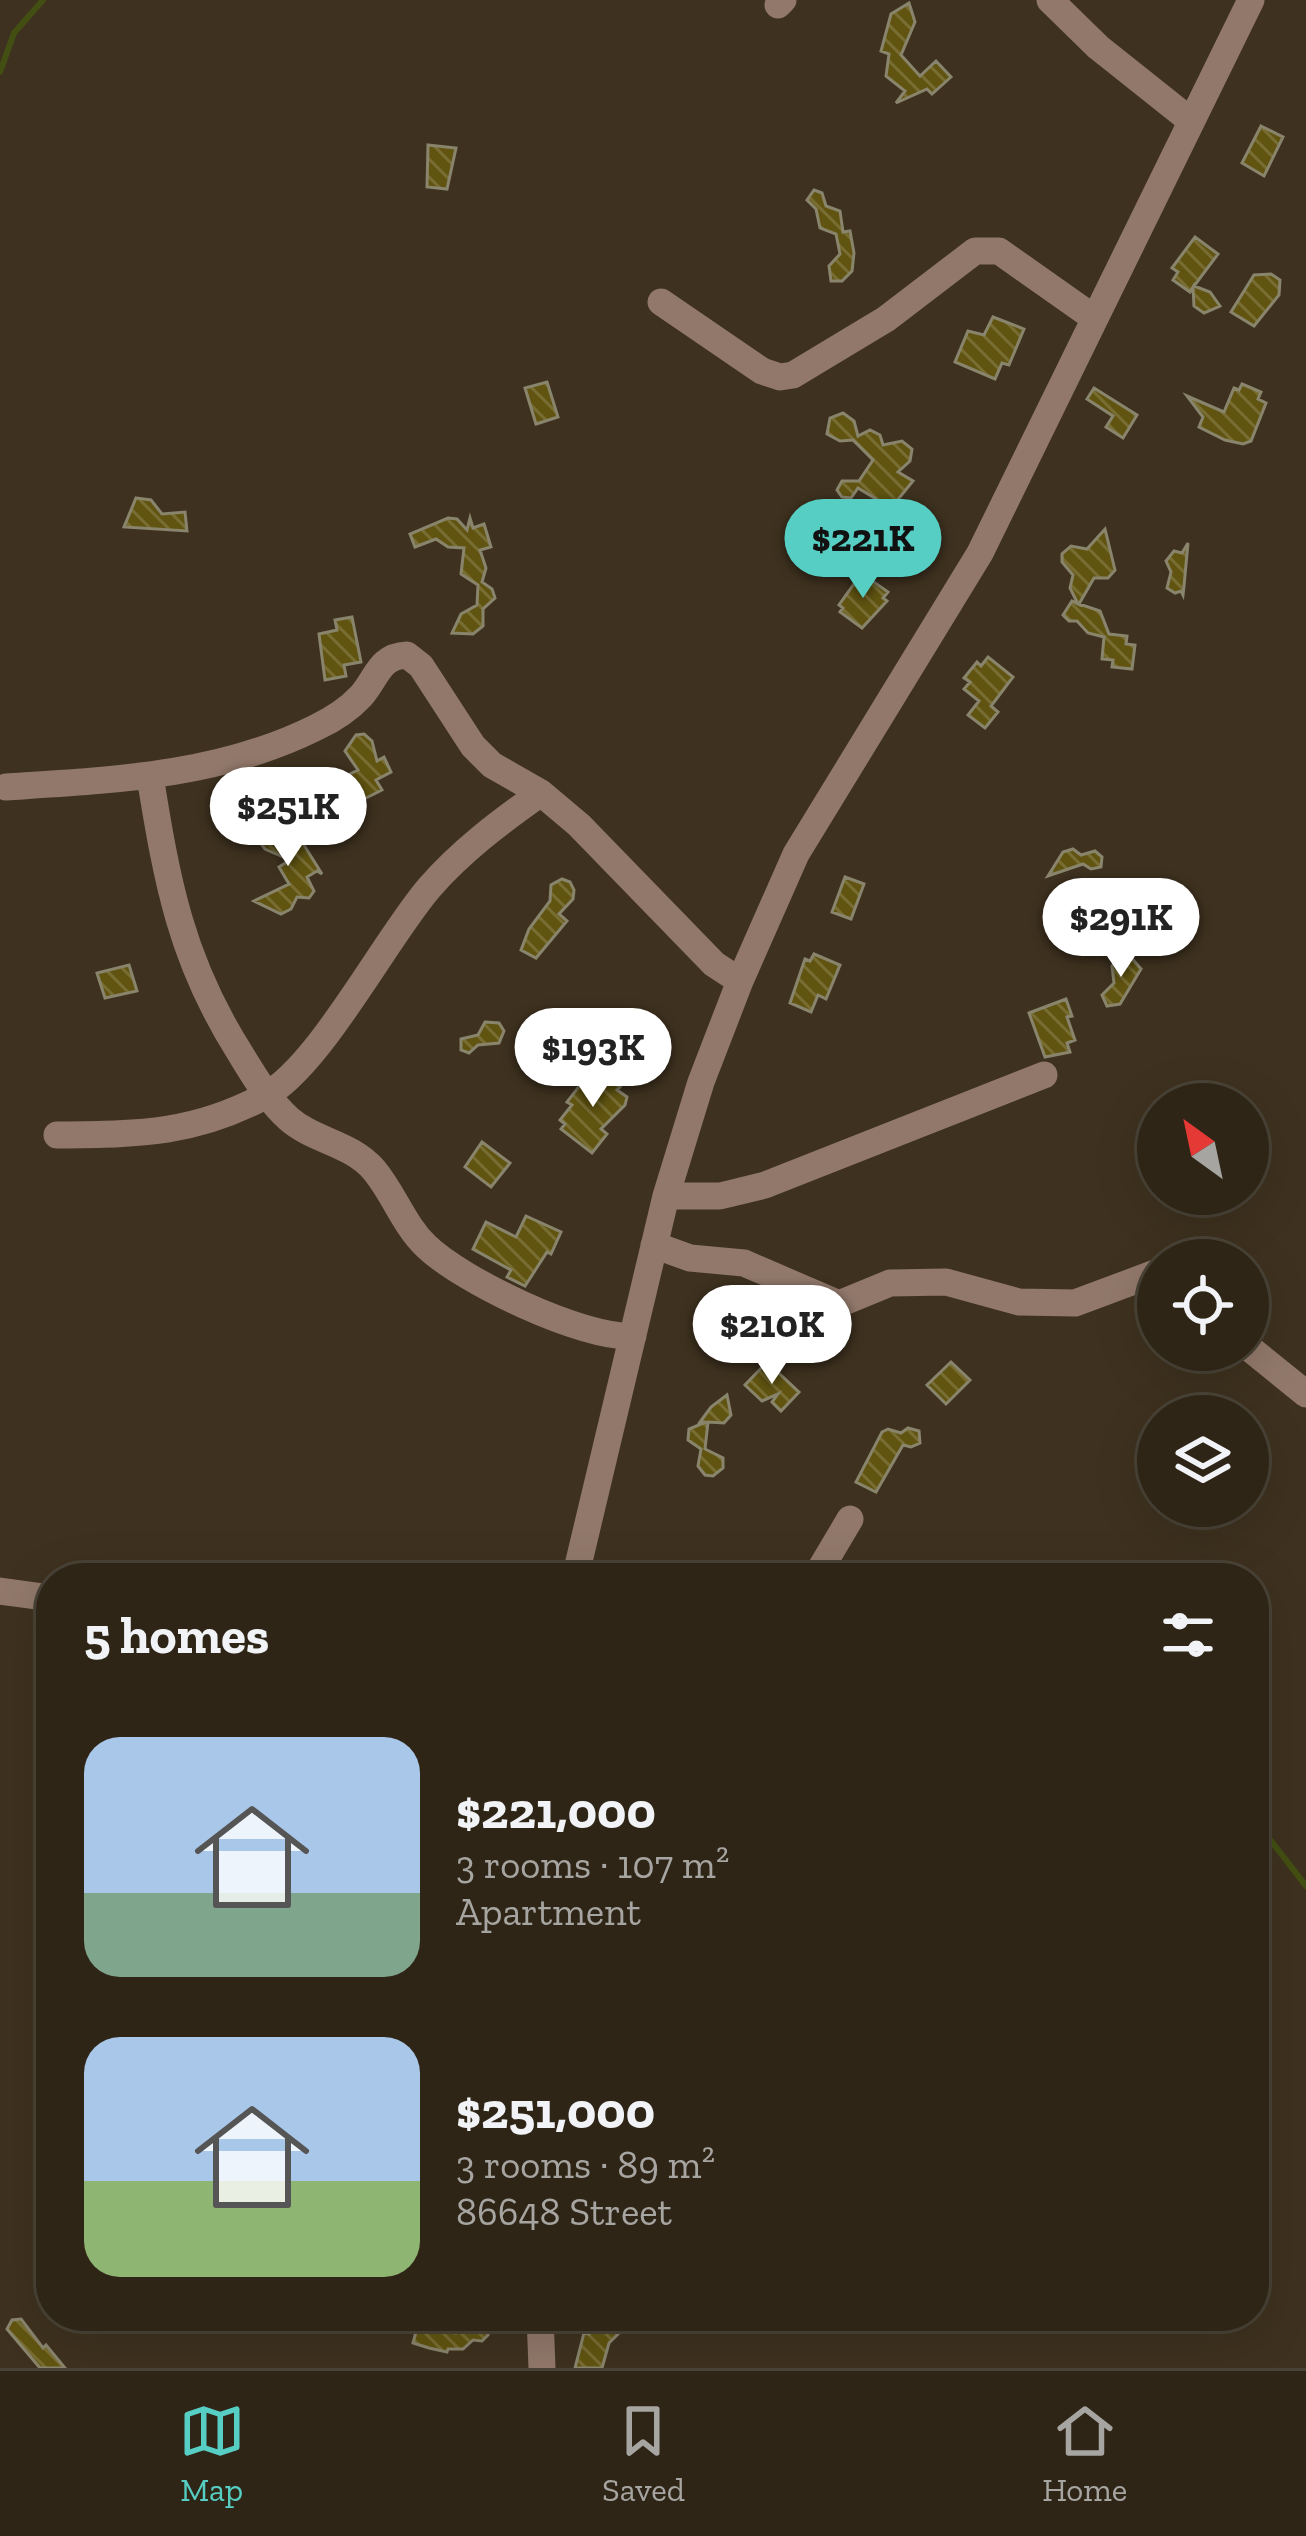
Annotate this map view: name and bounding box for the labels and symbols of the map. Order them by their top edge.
pin: $221K [779,499,947,601]
pin: $251K [204,767,372,869]
pin: $291K [1037,878,1205,980]
pin: $193K [509,1008,677,1110]
north arrow [1137,1083,1269,1215]
pin: $210K [688,1285,856,1387]

